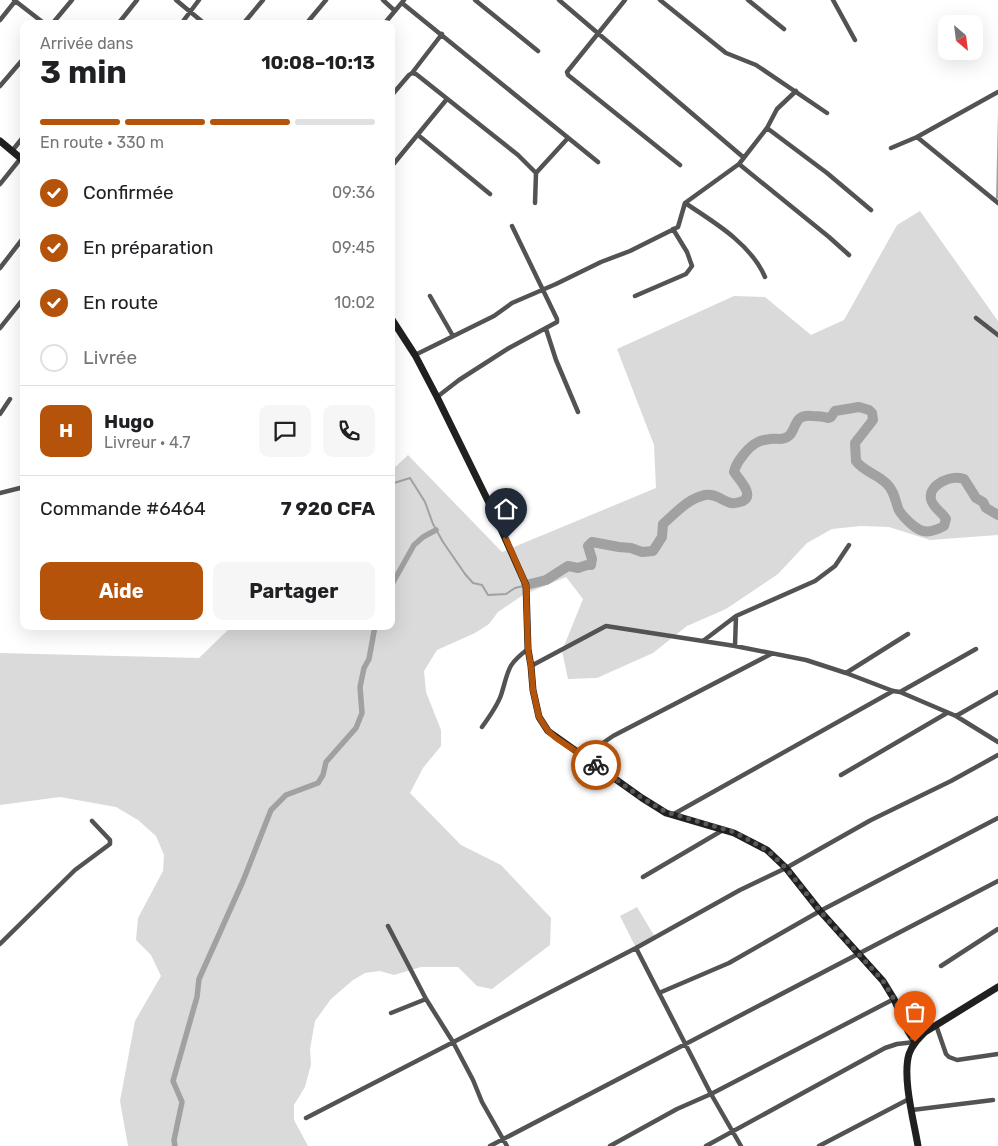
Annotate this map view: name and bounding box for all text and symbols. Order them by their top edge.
north arrow [938,15,982,60]
map controls [938,15,983,60]
text: Arrivée dans [40,34,133,53]
text: 10:08–10:13 [261,51,375,74]
text: 3 min [40,53,127,91]
text: En route · 330 m [40,133,164,152]
icon: check [40,179,68,207]
text: Confirmée [83,181,174,204]
text: 09:36 [332,183,375,202]
icon: check [40,234,68,262]
text: En préparation [83,236,213,259]
text: 09:45 [332,238,375,257]
icon: check [40,289,68,317]
text: En route [83,291,158,314]
text: 10:02 [334,293,375,312]
text: Livrée [83,346,137,369]
button: chat [259,405,311,457]
button: phone [323,405,375,457]
text: Hugo [104,410,154,433]
text: H [59,419,73,442]
text: Livreur · 4.7 [104,433,191,452]
pin [485,488,527,539]
icon: home [492,495,520,523]
text: Commande #6464 [40,497,206,520]
text: 7 920 CFA [281,497,375,520]
button: Aide [40,562,203,620]
button: Partager [213,562,375,620]
courier [571,740,621,790]
icon: bike [582,751,610,779]
pin [894,991,936,1042]
icon: bag [901,998,929,1026]

